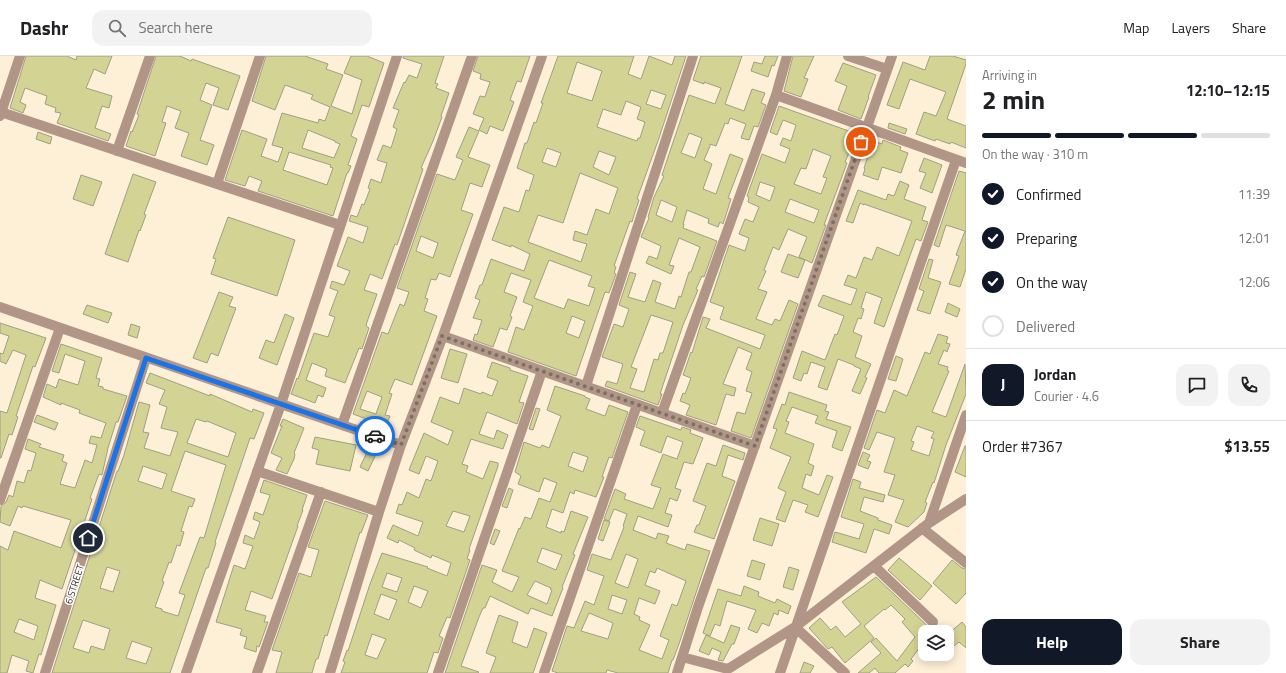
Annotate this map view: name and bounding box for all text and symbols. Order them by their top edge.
search box [92,10,372,46]
text: Dashr [20,13,68,42]
text: Search here [138,16,213,39]
icon: search [106,17,128,39]
text: Map [1123,17,1149,38]
text: Layers [1171,17,1210,38]
text: Share [1232,17,1266,38]
text: Arriving in [982,65,1037,85]
text: 12:10–12:15 [1186,79,1270,102]
text: 2 min [982,80,1045,119]
pin [844,125,878,159]
icon: bag [850,131,872,153]
text: On the way · 310 m [982,144,1088,164]
icon: check [982,183,1004,205]
text: Confirmed [1016,183,1081,206]
text: 11:39 [1238,184,1270,204]
icon: check [982,227,1004,249]
text: Preparing [1016,227,1077,250]
text: 12:01 [1238,228,1270,248]
icon: check [982,271,1004,293]
text: On the way [1016,271,1088,294]
text: 12:06 [1238,272,1270,292]
text: Delivered [1016,315,1075,338]
text: Jordan [1034,363,1076,386]
button: chat [1176,364,1218,406]
button: phone [1228,364,1270,406]
text: J [1001,373,1005,396]
text: Courier · 4.6 [1034,386,1099,406]
courier [355,416,395,456]
icon: car [364,425,386,447]
text: Order #7367 [982,435,1063,458]
text: $13.55 [1224,435,1270,458]
pin [71,521,105,555]
icon: home [77,527,99,549]
street label: 6 STREET [61,562,88,606]
button: Help [982,619,1122,665]
button: Share [1130,619,1270,665]
map controls [918,625,954,661]
button: layers [918,625,954,661]

